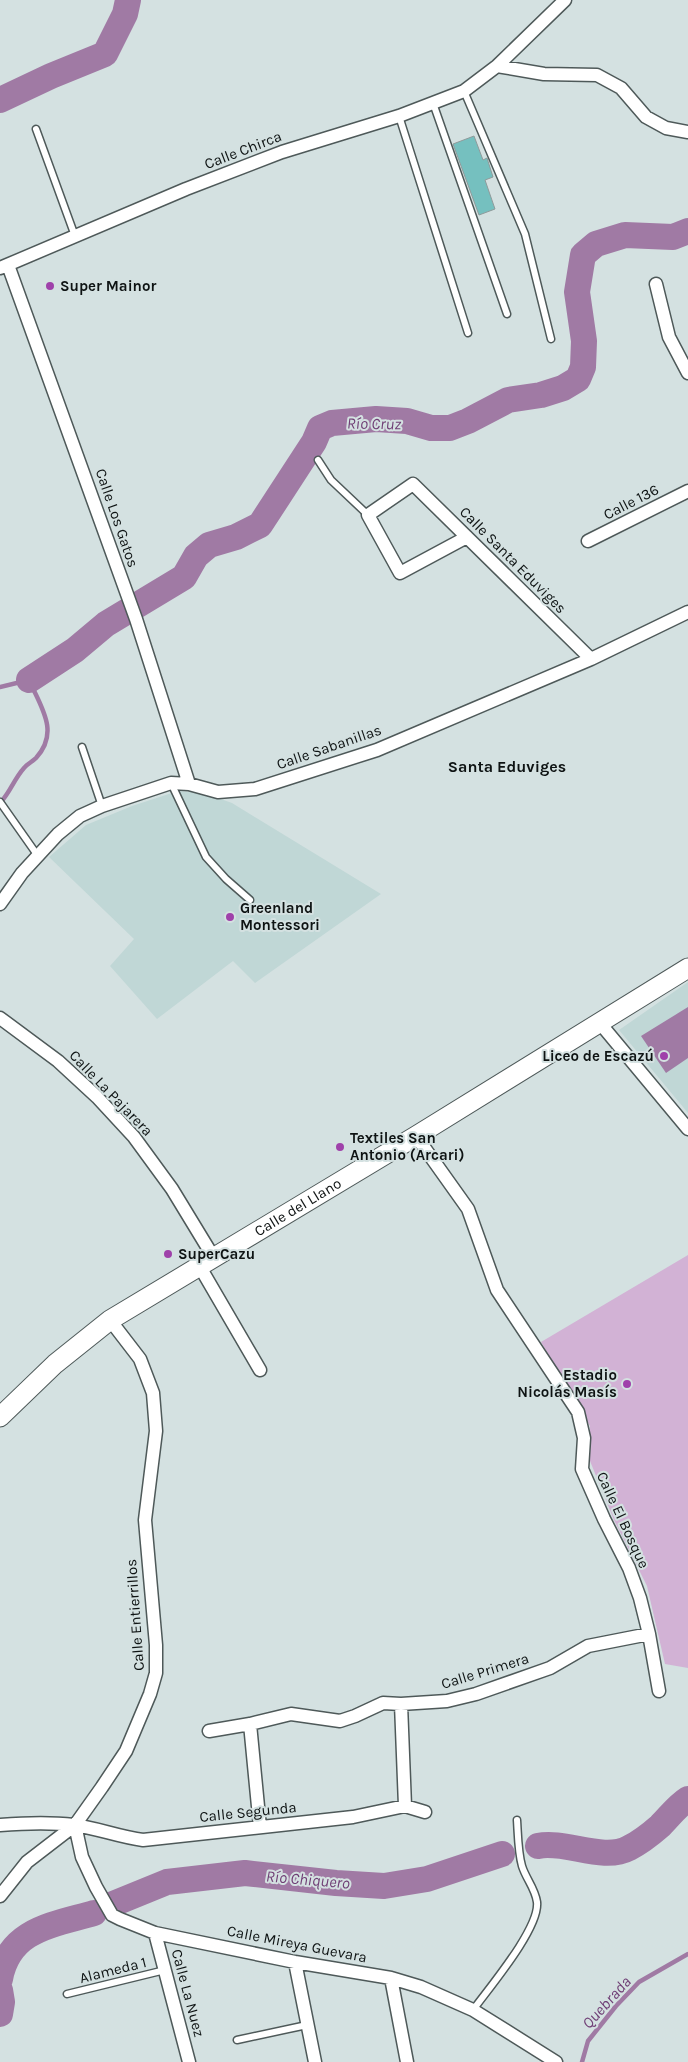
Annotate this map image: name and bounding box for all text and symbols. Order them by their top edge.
street label: Calle Chirca [202,127,284,173]
place label: Super Mainor [60,277,156,295]
marker: Super Mainor [44,280,56,292]
water label: Río Cruz [347,414,401,433]
street label: Calle Los Gatos [92,466,142,570]
street label: Calle 136 [600,480,662,524]
street label: Calle Santa Eduviges [456,503,570,617]
street label: Calle Sabanillas [274,721,384,773]
district label: Santa Eduviges [448,757,566,776]
place label: Greenland Montessori [240,899,320,934]
marker: Greenland Montessori [224,911,236,923]
street label: Calle La Pajarera [66,1046,156,1140]
place label: Liceo de Escazú [542,1047,654,1065]
marker: Liceo de Escazú [658,1050,670,1062]
place label: Textiles San Antonio (Arcari) [350,1129,464,1164]
marker: Textiles San Antonio (Arcari) [334,1141,346,1153]
street label: Calle del Llano [251,1174,345,1240]
place label: SuperCazu [178,1245,255,1263]
marker: SuperCazu [162,1248,174,1260]
place label: Estadio Nicolás Masís [517,1366,617,1401]
marker: Estadio Nicolás Masís [621,1378,633,1390]
street label: Calle El Bosque [593,1469,653,1571]
street label: Calle Entierrillos [122,1558,148,1672]
street label: Calle Primera [439,1649,531,1693]
street label: Calle Segunda [199,1798,297,1826]
water label: Río Chiquero [265,1866,351,1893]
street label: Calle Mireya Guevara [226,1922,368,1966]
street label: Calle La Nuez [168,1947,208,2039]
street label: Alameda 1 [78,1953,148,1987]
water label: Quebrada [578,1972,635,2033]

